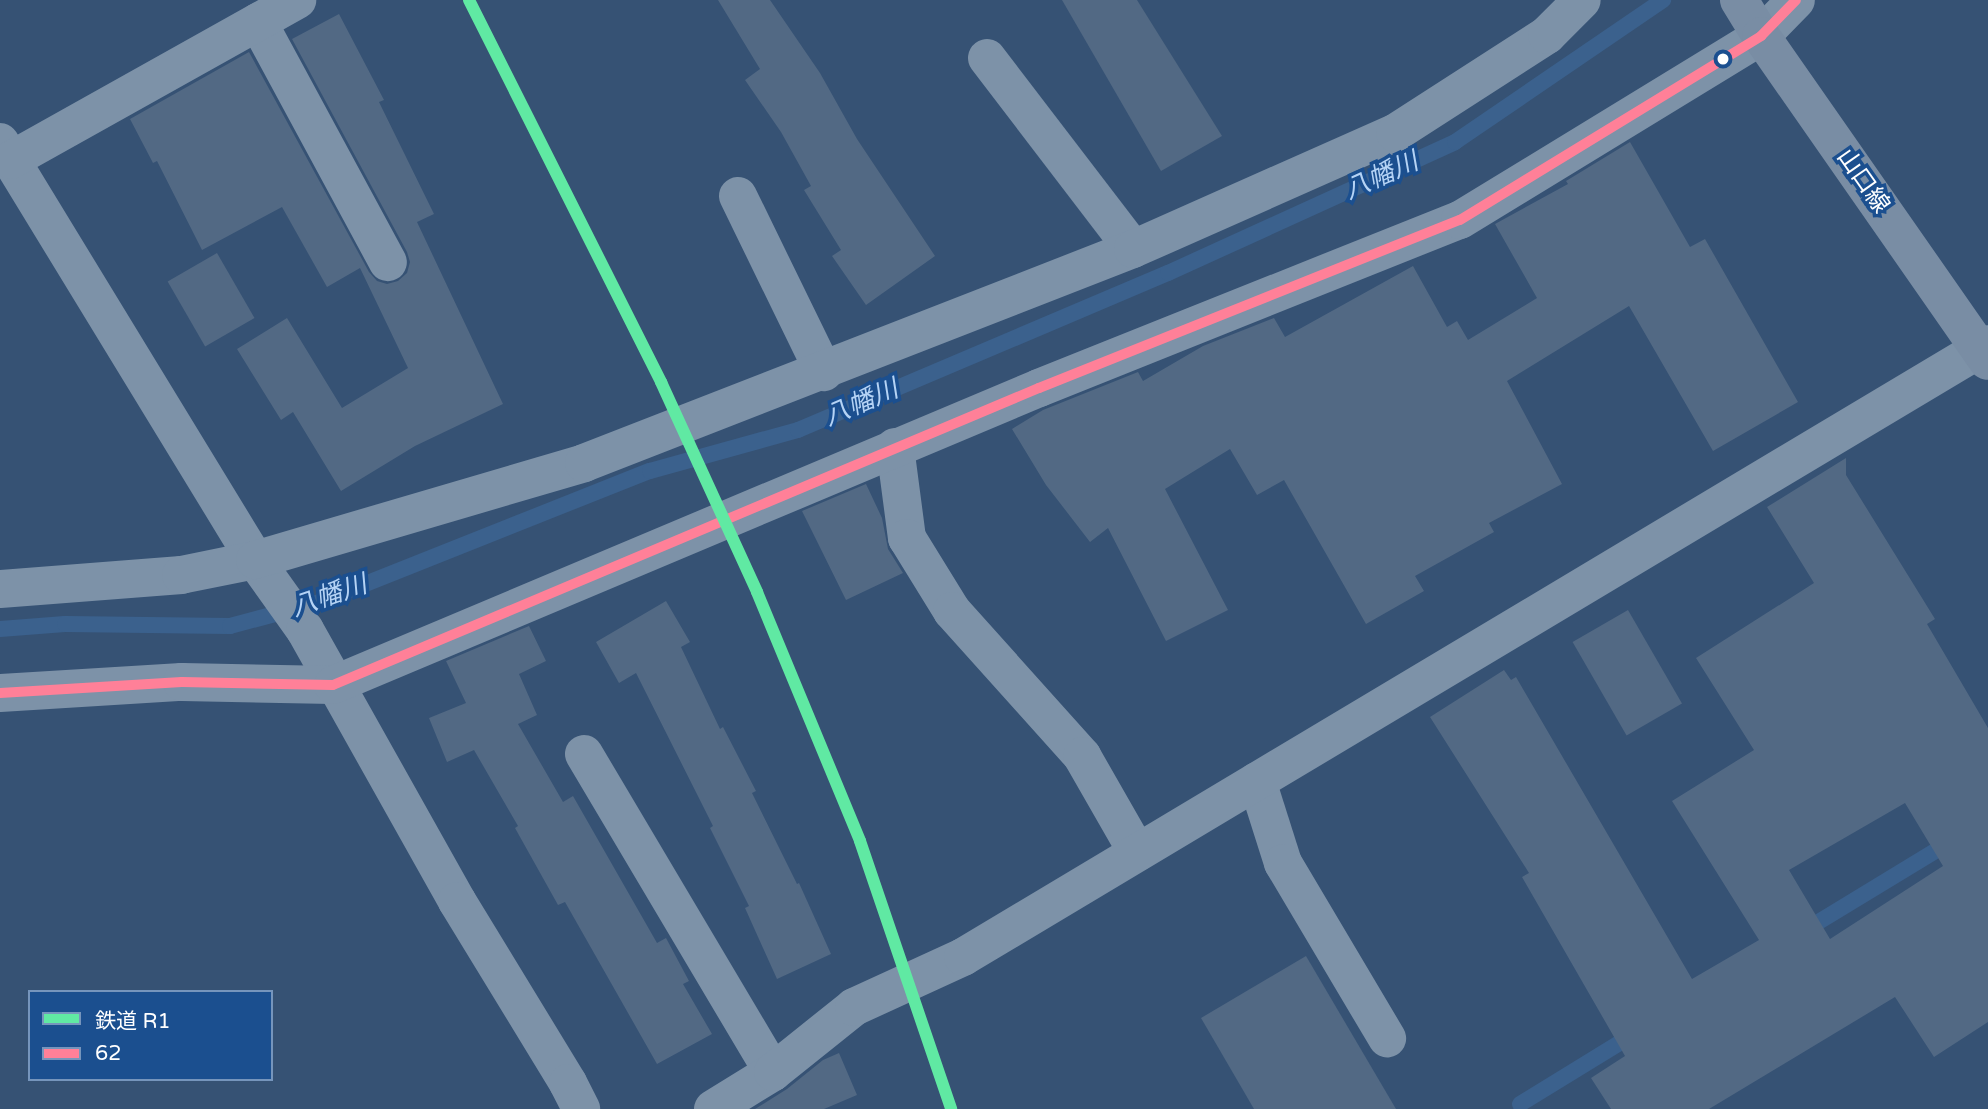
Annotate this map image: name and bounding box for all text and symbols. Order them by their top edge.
unlabelled marker [1716,52,1730,66]
street label: 山口線 [1831,143,1895,219]
water label: 八幡川 [1339,146,1423,206]
water label: 八幡川 [819,373,903,433]
water label: 八幡川 [287,569,371,623]
legend [28,990,273,1081]
text: 鉄道 R1 [95,1009,171,1034]
text: 62 [95,1041,121,1066]

